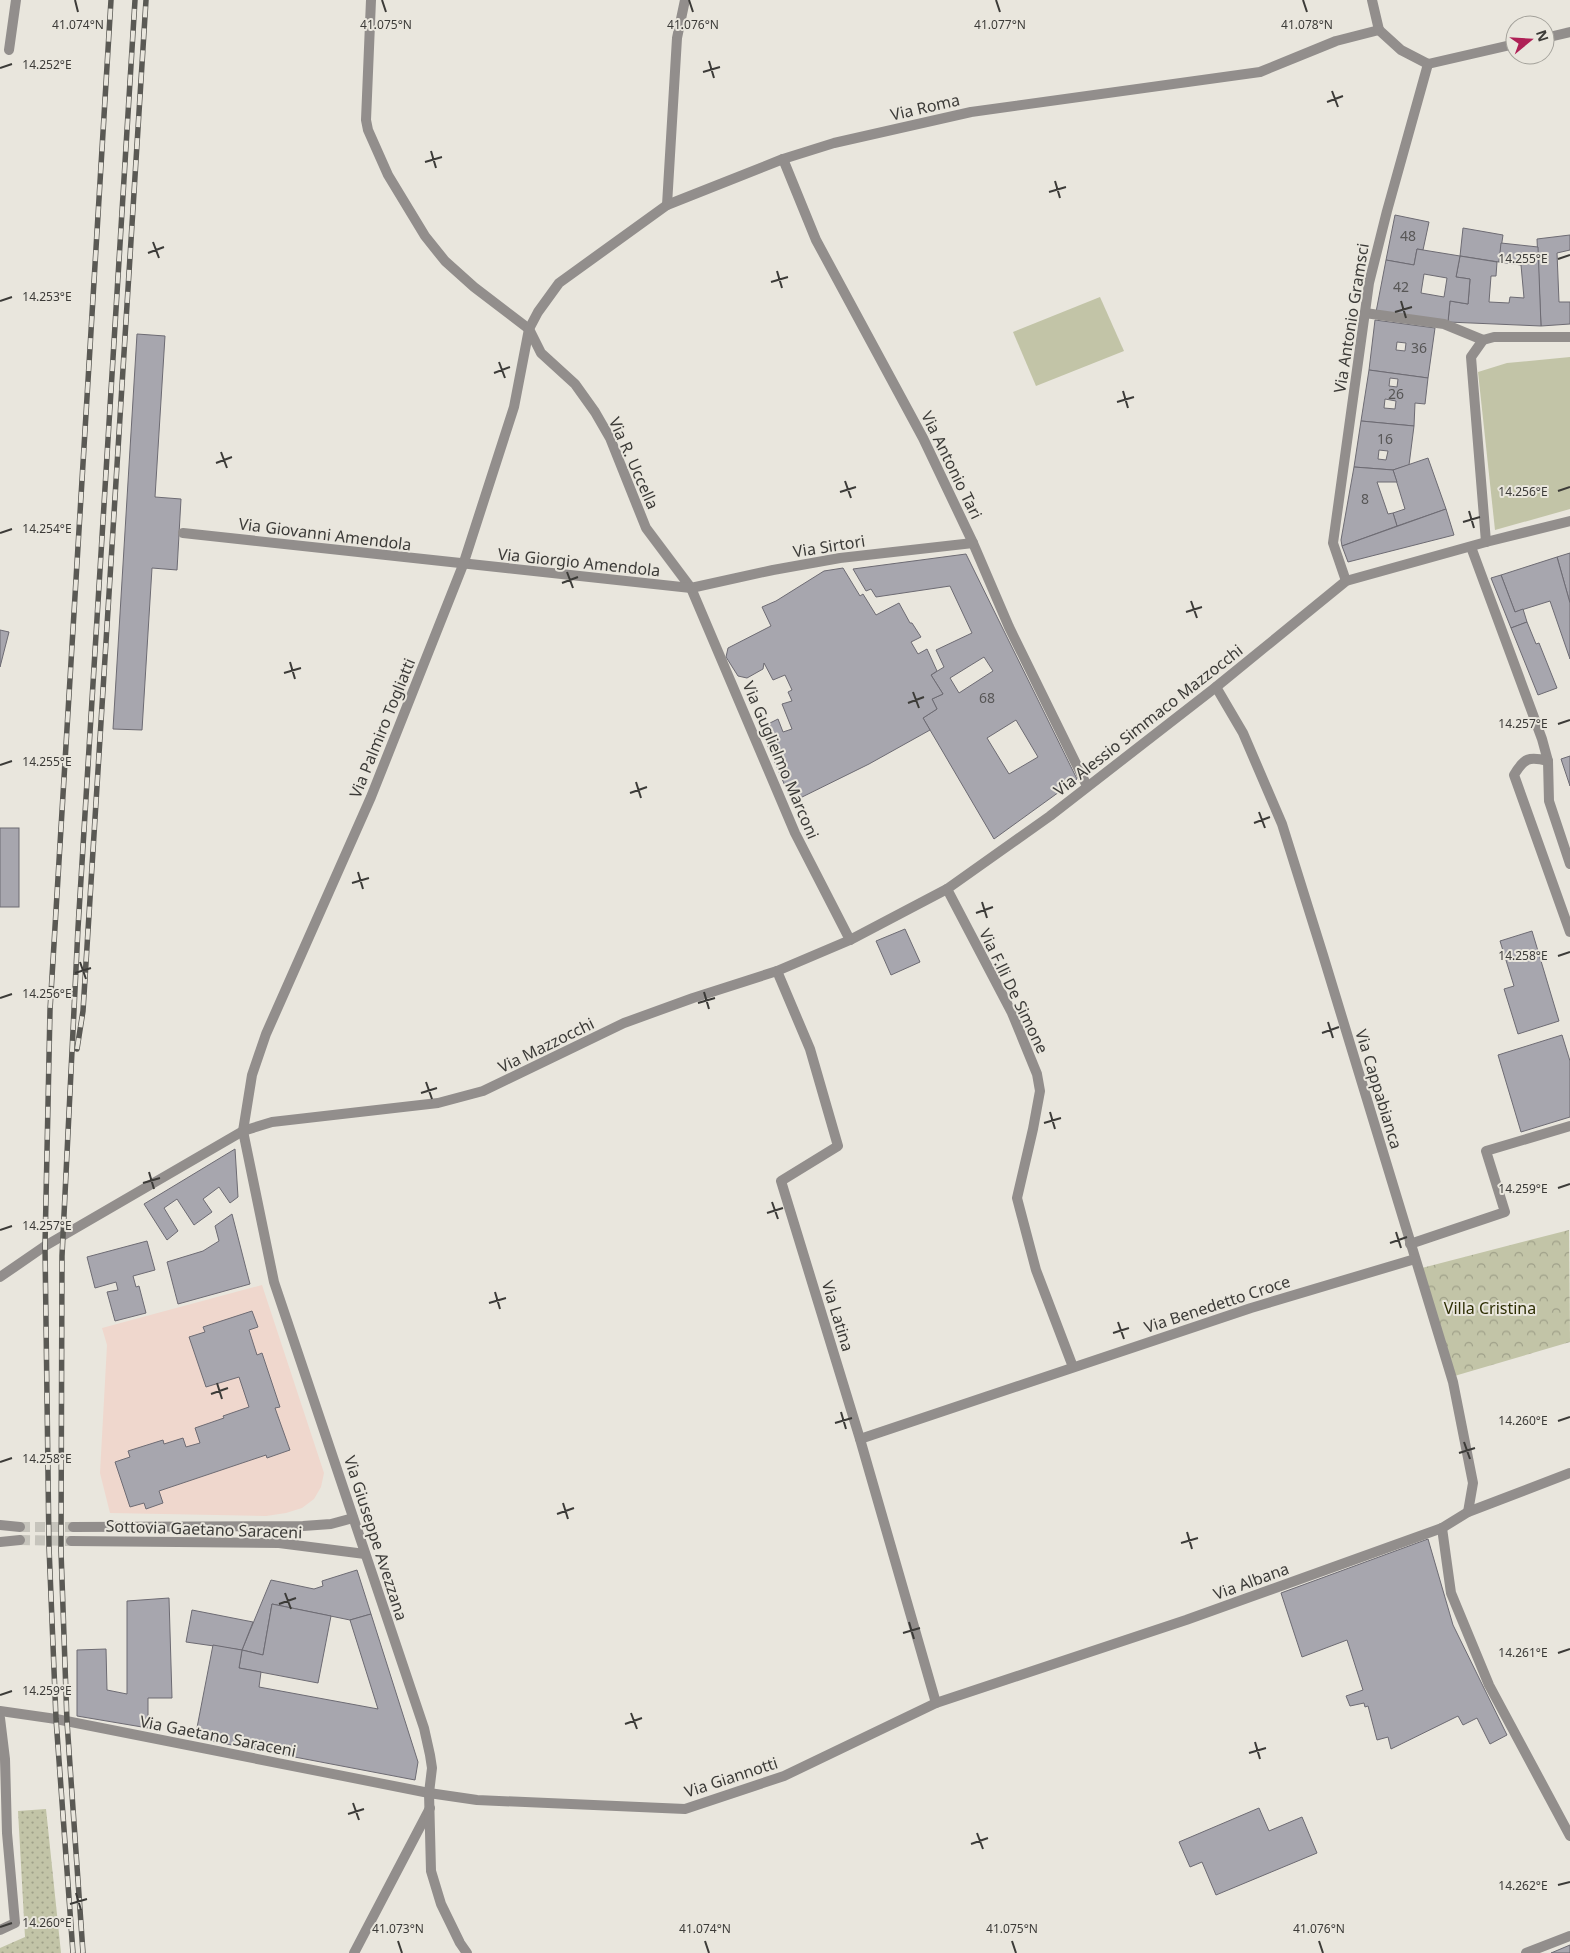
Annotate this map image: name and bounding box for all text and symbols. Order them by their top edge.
north arrow [1505,15,1555,65]
text: 41.074°N [52,16,104,33]
text: 41.075°N [360,16,412,33]
text: 41.076°N [667,16,719,33]
text: 41.077°N [974,16,1026,33]
text: 41.078°N [1281,16,1333,33]
text: N [1532,27,1554,44]
text: 14.252°E [22,56,72,73]
street label: Via Roma [888,88,962,126]
house number: 48 [1400,226,1416,245]
street label: Via Antonio Gramsci [1328,241,1374,395]
text: 14.255°E [1498,250,1548,267]
house number: 42 [1393,277,1409,296]
text: 14.253°E [22,288,72,305]
house number: 36 [1411,338,1427,357]
house number: 26 [1388,384,1404,403]
street label: Via Antonio Tari [916,407,988,523]
street label: Via R. Uccella [604,413,664,513]
house number: 16 [1377,429,1393,448]
text: 14.256°E [1498,483,1548,500]
house number: 8 [1361,489,1369,508]
street label: Via Giovanni Amendola [237,512,413,556]
text: 14.254°E [22,520,72,537]
street label: Via Sirtori [791,529,867,563]
street label: Via Giorgio Amendola [497,543,661,581]
street label: Via Alessio Simmaco Mazzocchi [1049,639,1247,801]
street label: Via Palmiro Togliatti [344,655,420,801]
street label: Via Guglielmo Marconi [738,678,824,842]
house number: 68 [979,688,995,707]
text: 14.257°E [1498,715,1548,732]
text: 14.255°E [22,753,72,770]
street label: Via F.lli De Simone [974,925,1054,1057]
text: 14.258°E [1498,947,1548,964]
text: 14.256°E [22,985,72,1002]
street label: Via Mazzocchi [494,1012,598,1078]
street label: Via Cappabianca [1350,1026,1408,1152]
text: 14.259°E [1498,1180,1548,1197]
text: 14.257°E [22,1217,72,1234]
street label: Via Benedetto Croce [1141,1270,1293,1338]
street label: Via Latina [817,1278,859,1354]
park label: Villa Cristina [1444,1297,1536,1319]
text: 14.260°E [1498,1412,1548,1429]
text: 14.258°E [22,1450,72,1467]
street label: Via Giuseppe Avezzana [339,1453,413,1623]
street label: Sottovia Gaetano Saraceni [105,1515,303,1543]
street label: Via Albana [1210,1557,1292,1605]
text: 14.261°E [1498,1644,1548,1661]
text: 14.259°E [22,1682,72,1699]
street label: Via Gaetano Saraceni [138,1710,298,1762]
street label: Via Giannotti [682,1752,780,1802]
text: 14.262°E [1498,1877,1548,1894]
text: 14.260°E [22,1914,72,1931]
text: 41.073°N [372,1920,424,1937]
text: 41.074°N [679,1920,731,1937]
text: 41.075°N [986,1920,1038,1937]
text: 41.076°N [1293,1920,1345,1937]

